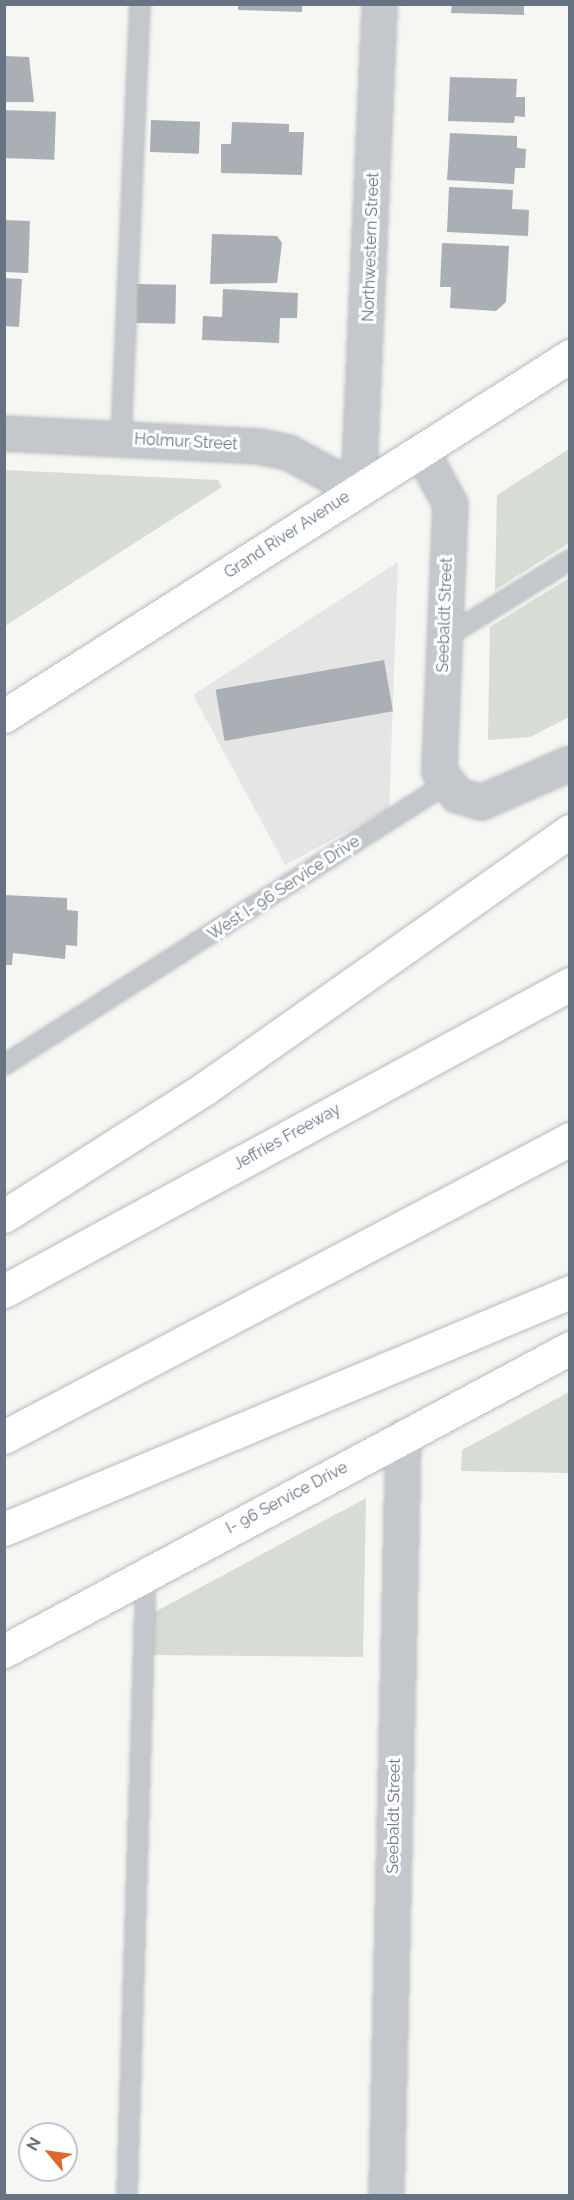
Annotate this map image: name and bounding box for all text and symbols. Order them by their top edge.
street label: Northwestern Street [359,172,383,322]
street label: Holmur Street [134,430,238,454]
street label: Grand River Avenue [220,487,354,583]
street label: Seebaldt Street [433,557,457,673]
street label: West I- 96 Service Drive [204,832,364,944]
street label: Jeffries Freeway [230,1100,344,1174]
street label: I- 96 Service Drive [223,1458,351,1538]
street label: Seebaldt Street [383,1758,405,1874]
north arrow [18,2122,78,2182]
text: N [22,2134,45,2154]

